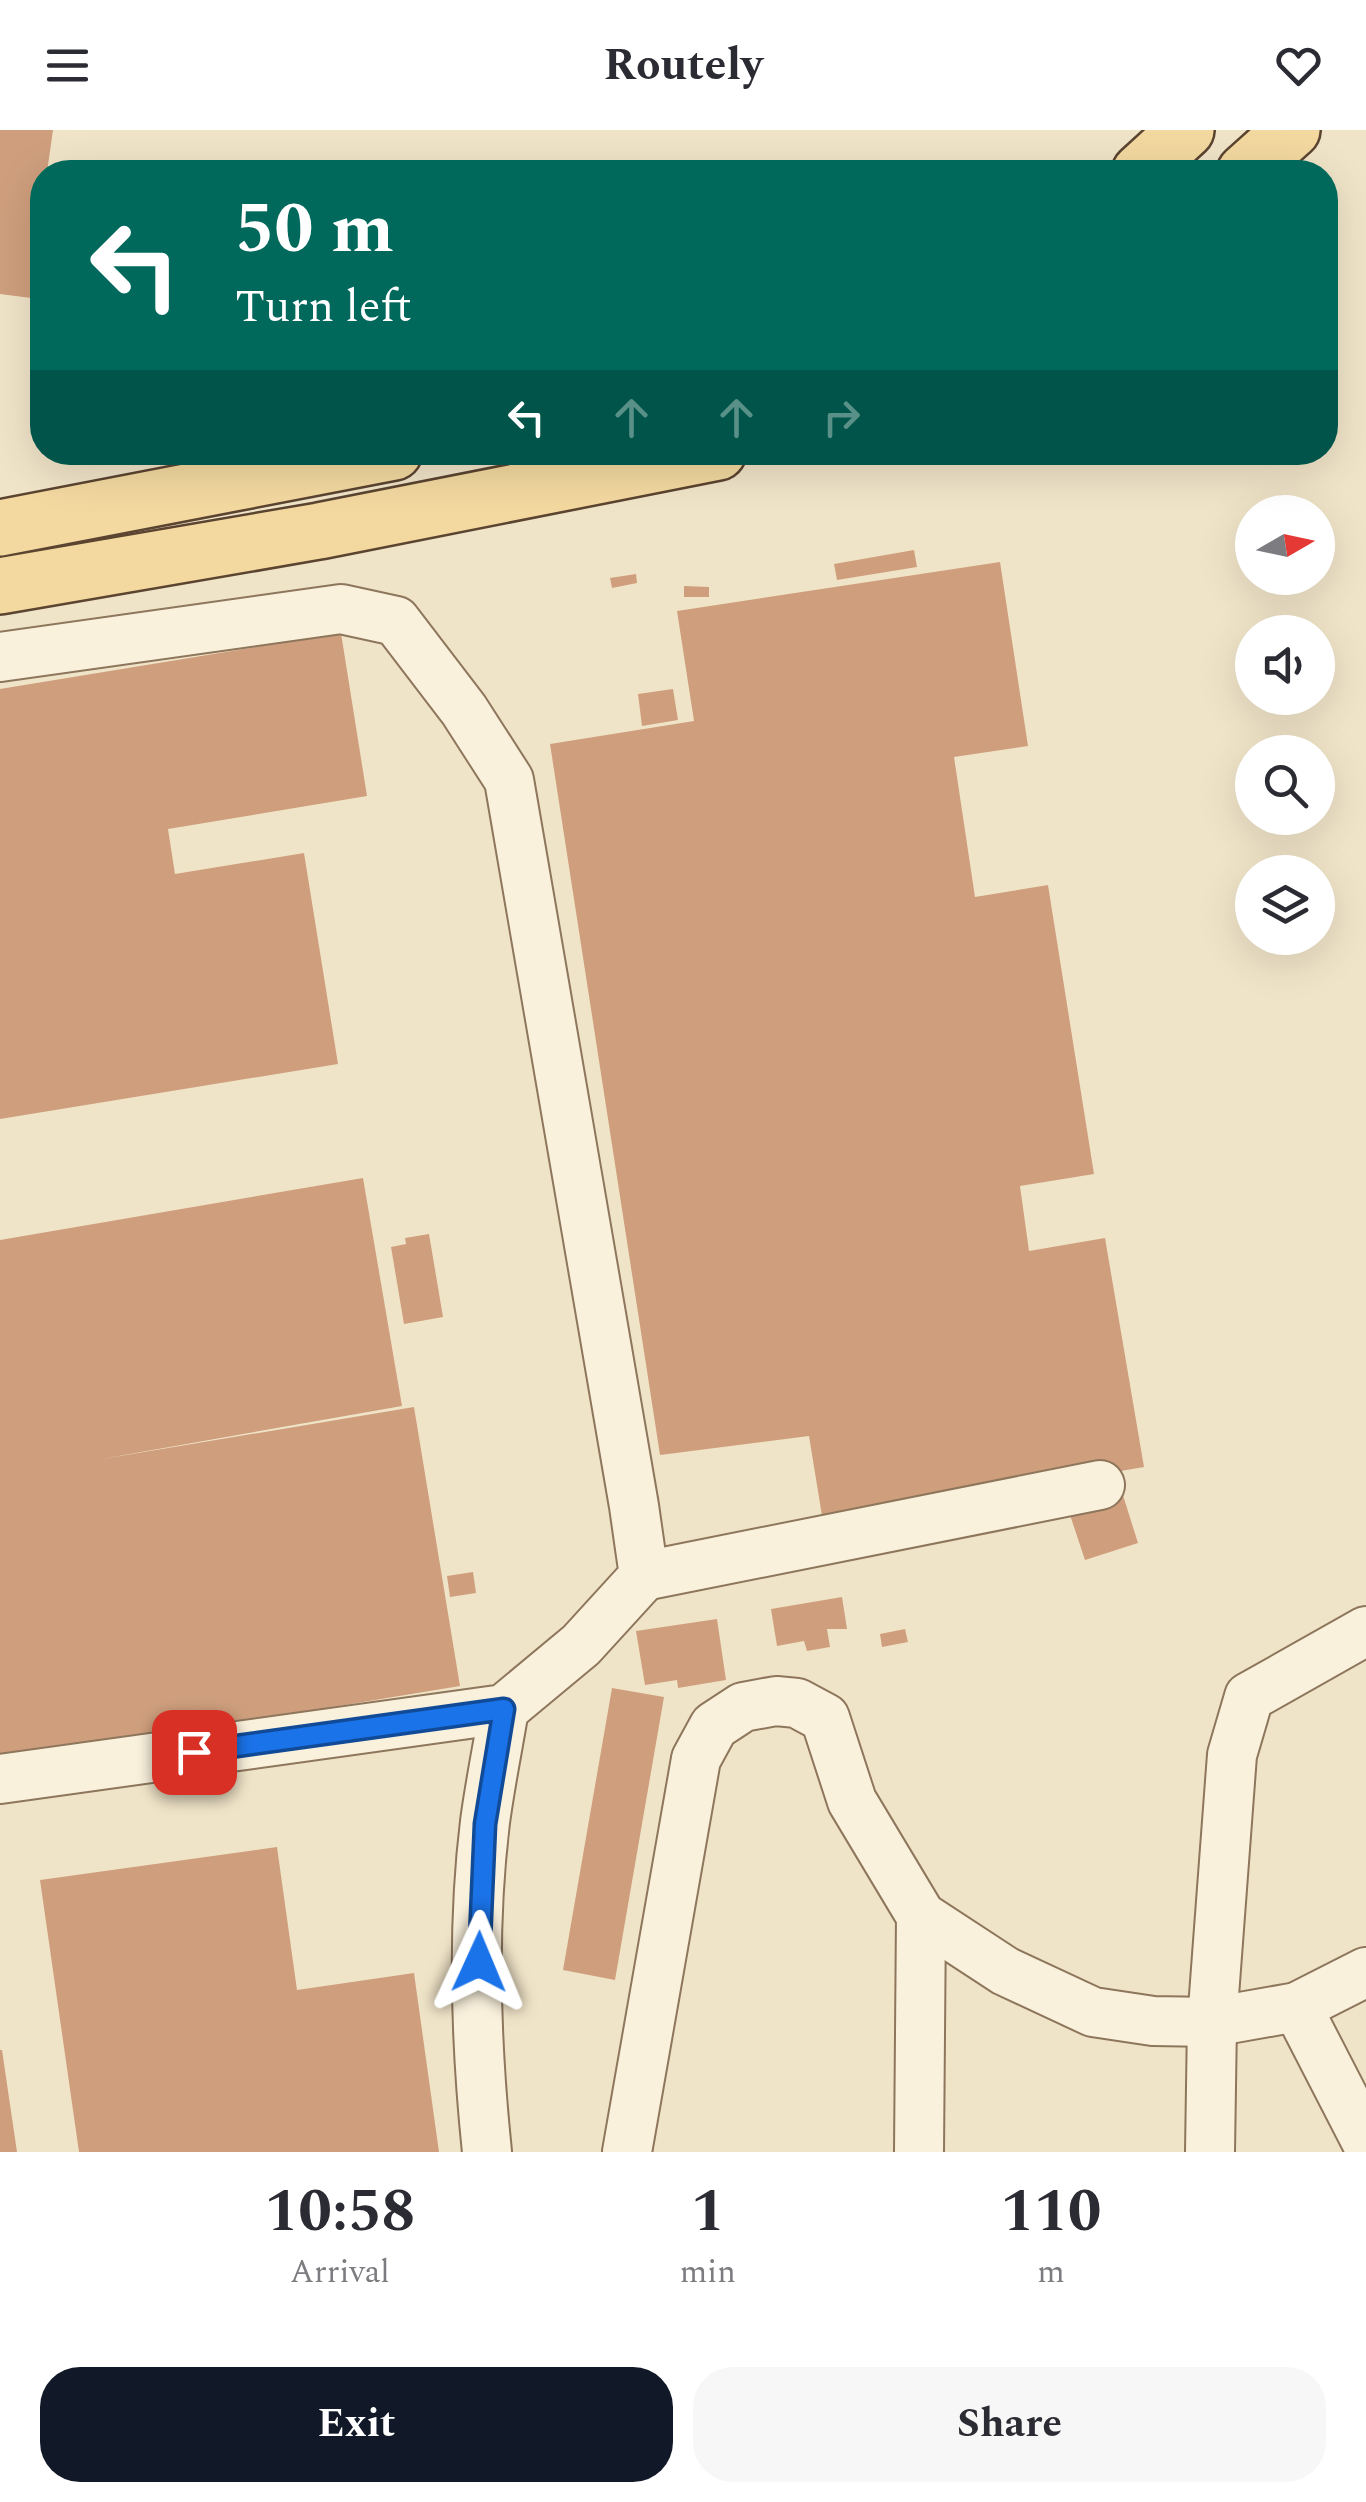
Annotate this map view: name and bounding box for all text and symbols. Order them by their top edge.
text: Routely [603,31,763,100]
icon: menu [40,38,95,93]
icon: heart [1271,38,1326,93]
text: 50 m [235,177,394,283]
icon: left [70,200,200,330]
text: Turn left [235,273,412,342]
icon: left [499,390,554,445]
icon: ahead [604,390,659,445]
icon: ahead [709,390,764,445]
icon: right [814,390,869,445]
north arrow [1235,495,1335,595]
map controls [1235,495,1335,955]
button: sound [1235,615,1335,715]
button: search [1235,735,1335,835]
button: layers [1235,855,1335,955]
pin [152,1710,237,1795]
icon: arrive [167,1725,222,1780]
position arrow [427,1910,531,2014]
text: 10:58 [265,2166,415,2258]
text: 1 [691,2166,725,2258]
text: 110 [1000,2166,1101,2258]
text: Arrival [290,2248,390,2297]
text: min [680,2248,736,2297]
text: m [1037,2248,1065,2297]
button: Exit [40,2367,673,2482]
button: Share [693,2367,1326,2482]

